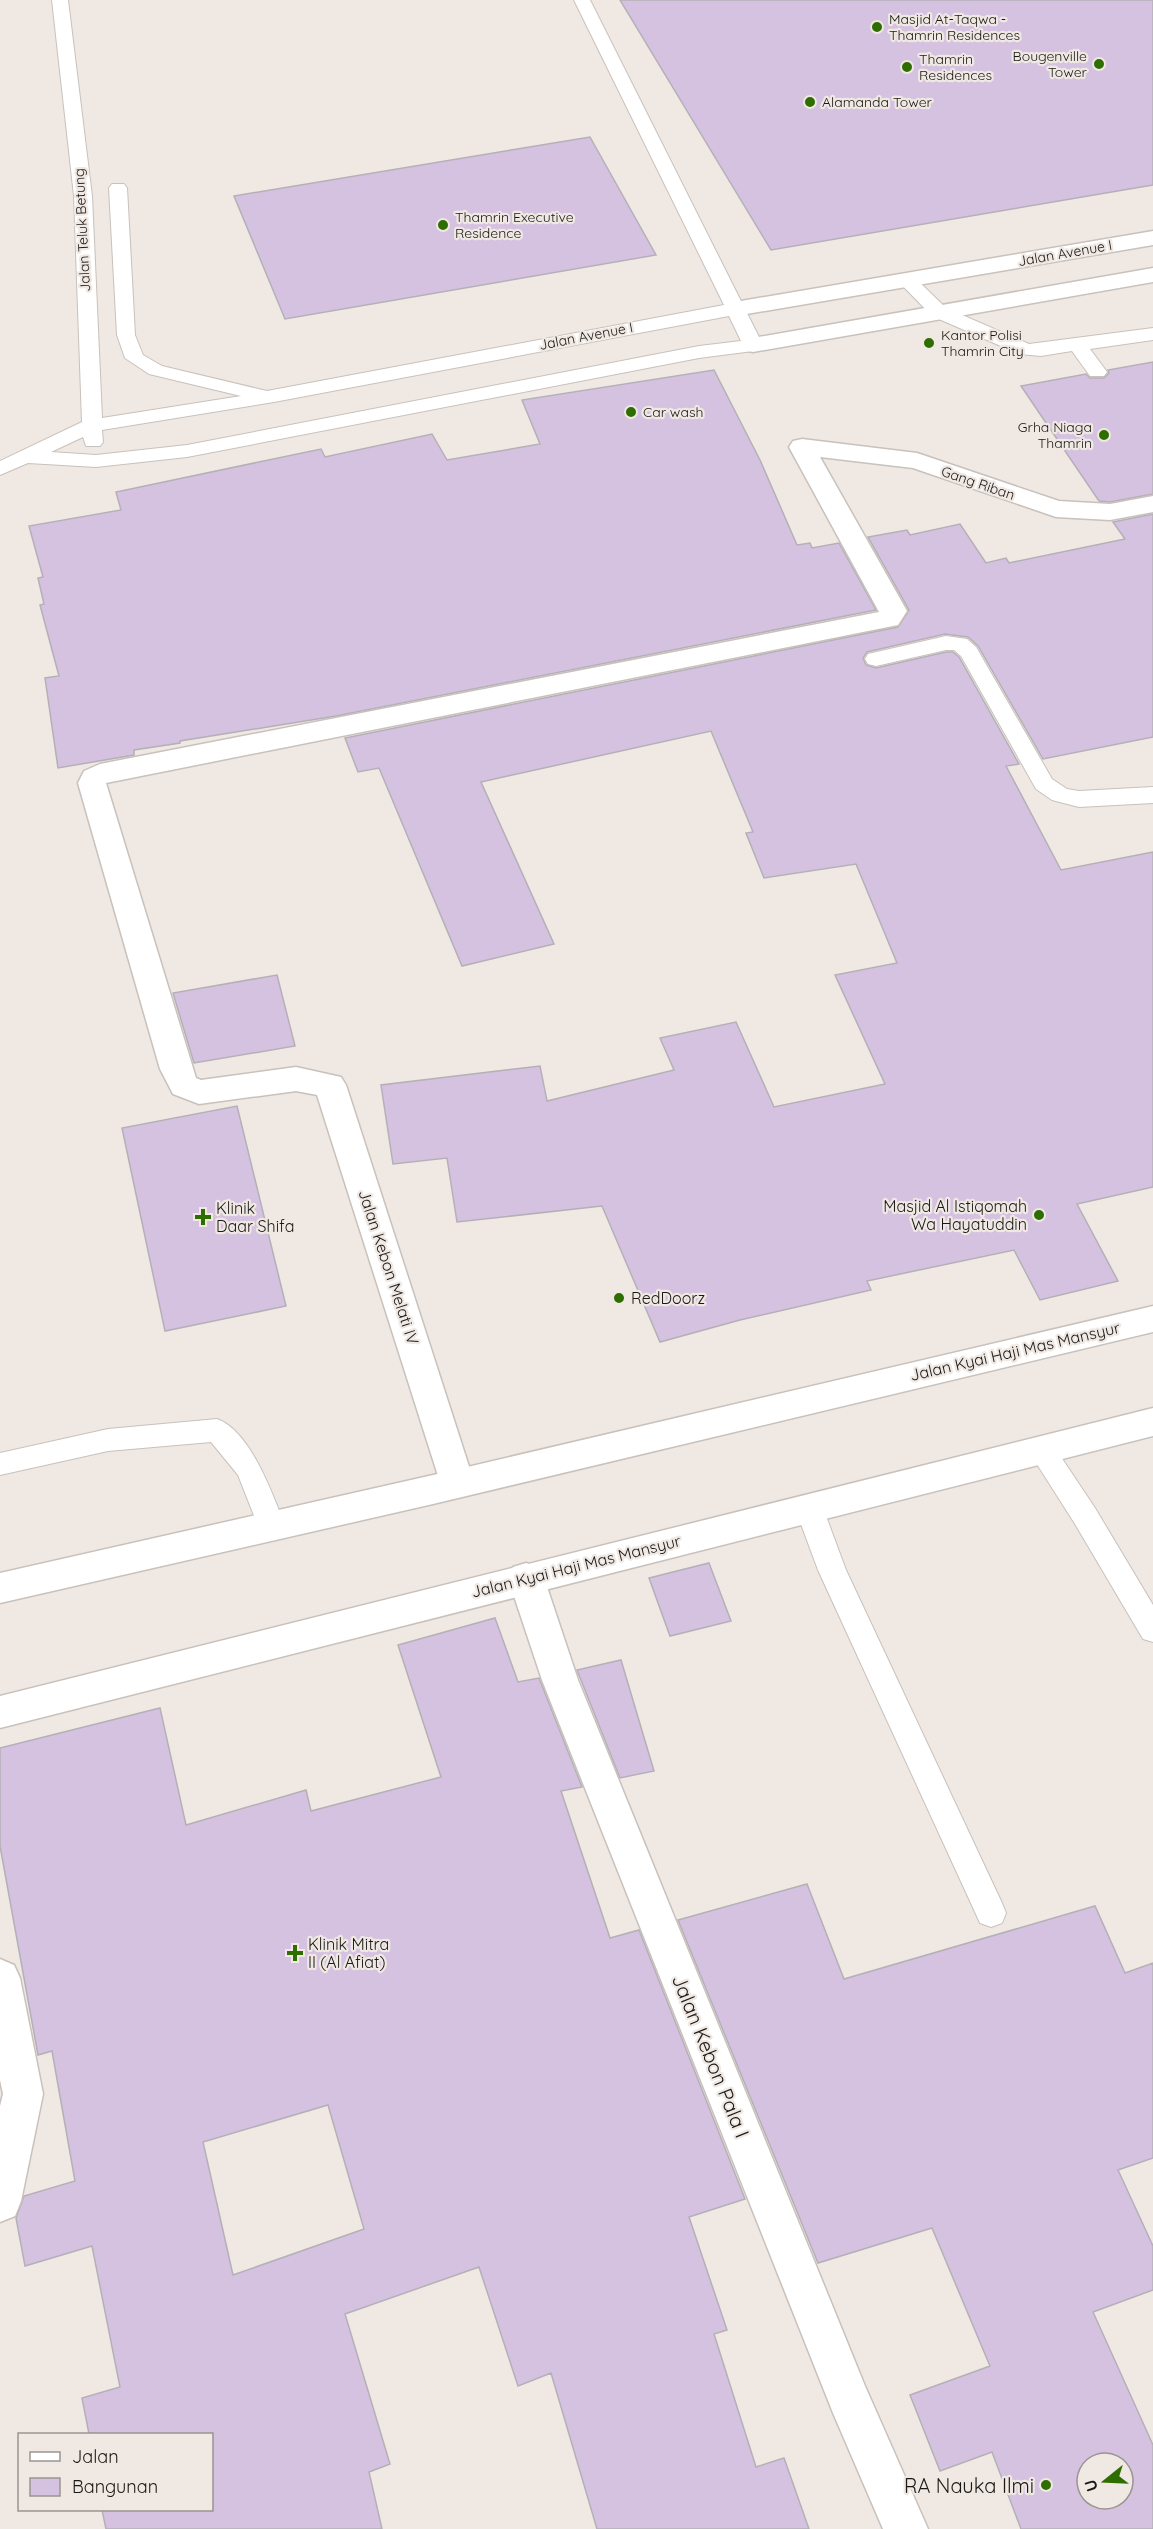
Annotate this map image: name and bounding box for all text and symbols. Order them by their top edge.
place label: Masjid At-Taqwa - Thamrin Residences [889,10,1020,44]
marker: Masjid At-Taqwa - Thamrin Residences [870,20,884,34]
place label: Bougenville Tower [1013,47,1088,81]
place label: Thamrin Residences [919,50,992,84]
marker: Bougenville Tower [1092,57,1106,71]
marker: Thamrin Residences [900,60,914,74]
place label: Alamanda Tower [822,93,933,111]
marker: Alamanda Tower [803,95,817,109]
street label: Jalan Teluk Betung [70,168,94,292]
place label: Thamrin Executive Residence [455,208,574,242]
marker: Thamrin Executive Residence [436,218,450,232]
street label: Jalan Avenue I [1017,236,1113,270]
street label: Jalan Avenue I [538,318,634,354]
place label: Kantor Polisi Thamrin City [941,326,1024,360]
marker: Kantor Polisi Thamrin City [922,336,936,350]
place label: Car wash [643,403,703,421]
marker: Car wash [624,405,638,419]
place label: Grha Niaga Thamrin [1018,418,1092,452]
marker: Grha Niaga Thamrin [1097,428,1111,442]
street label: Gang Riban [939,462,1017,504]
street label: Jalan Kebon Melati IV [354,1187,424,1347]
place label: Masjid Al Istiqomah Wa Hayatuddin [883,1196,1027,1234]
place label: Klinik Daar Shifa [216,1198,295,1236]
marker: Klinik Daar Shifa [194,1208,212,1226]
marker: Masjid Al Istiqomah Wa Hayatuddin [1032,1208,1046,1222]
place label: RedDoorz [631,1288,705,1308]
marker: RedDoorz [612,1291,626,1305]
street label: Jalan Kyai Haji Mas Mansyur [908,1317,1122,1385]
street label: Jalan Kyai Haji Mas Mansyur [469,1530,683,1602]
place label: Klinik Mitra II (Al Afiat) [308,1934,389,1972]
marker: Klinik Mitra II (Al Afiat) [286,1944,304,1962]
street label: Jalan Kebon Pala I [667,1971,755,2141]
legend [18,2433,213,2511]
text: Jalan [72,2445,119,2468]
north arrow [1075,2451,1135,2511]
place label: RA Nauka Ilmi [904,2473,1034,2498]
text: Bangunan [72,2475,158,2498]
text: U [1079,2477,1102,2494]
marker: RA Nauka Ilmi [1039,2478,1053,2492]

